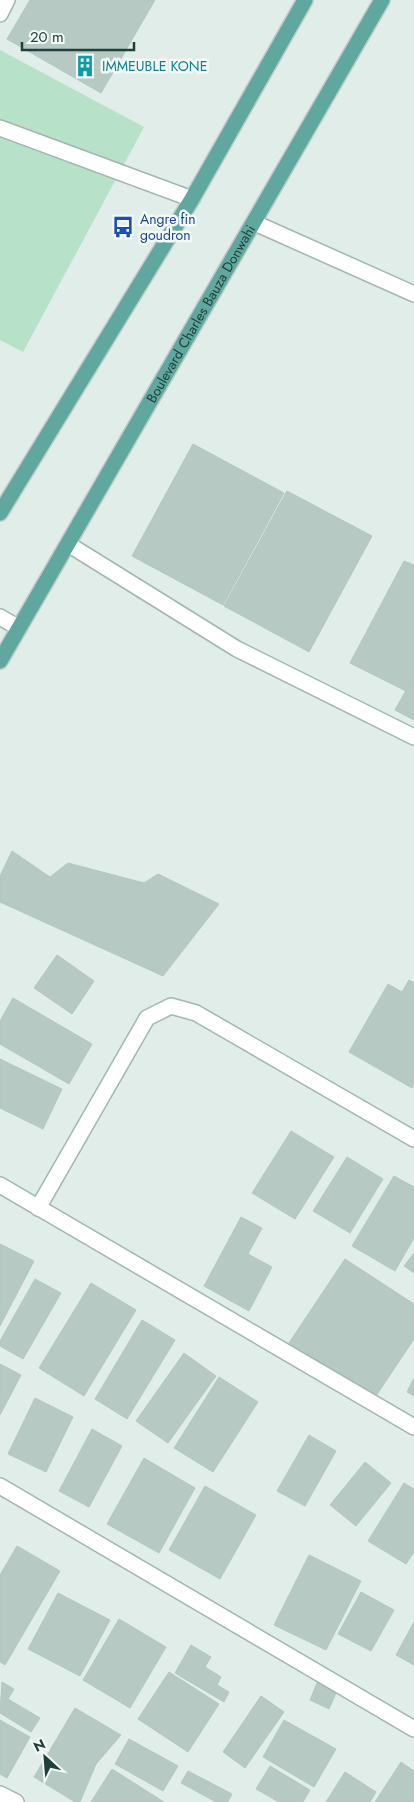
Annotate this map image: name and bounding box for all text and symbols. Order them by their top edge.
scale bar [22,20,135,52]
text: 20 m [30,26,64,48]
building icon: IMMEUBLE KONE [72,53,98,79]
place label: IMMEUBLE KONE [102,56,207,76]
place label: Angre fin goudron [140,209,196,245]
bus stop icon: Angre fin goudron [110,214,136,240]
street label: Boulevard Charles Bauza Donwahi [141,221,260,407]
north arrow [20,1732,70,1782]
text: N [30,1734,49,1757]

